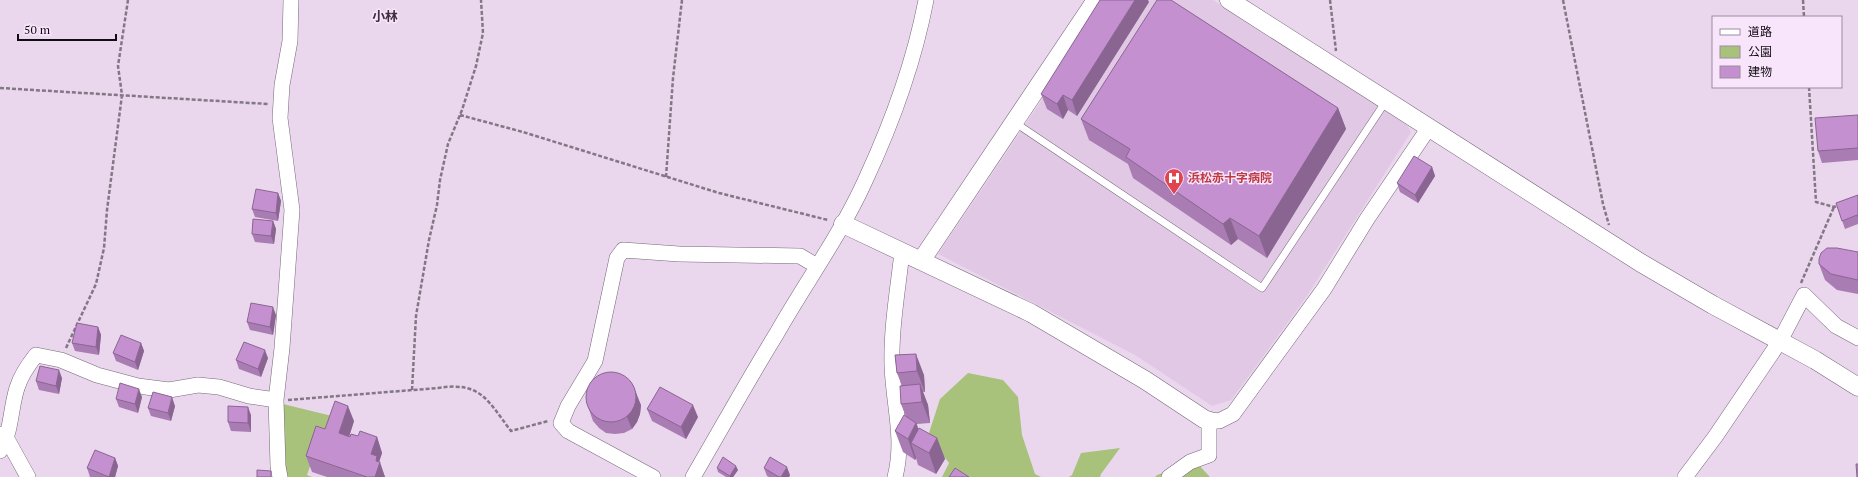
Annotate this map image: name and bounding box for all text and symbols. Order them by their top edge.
district label: 小林 [372,7,398,25]
scale bar [18,16,116,42]
legend [1712,16,1842,88]
text: 50 m [24,22,51,37]
text: 道路 [1748,24,1772,39]
text: 公園 [1748,44,1772,59]
text: 建物 [1748,64,1772,79]
hospital icon: 浜松赤十字病院 [1163,167,1185,195]
place label: 浜松赤十字病院 [1188,170,1272,185]

